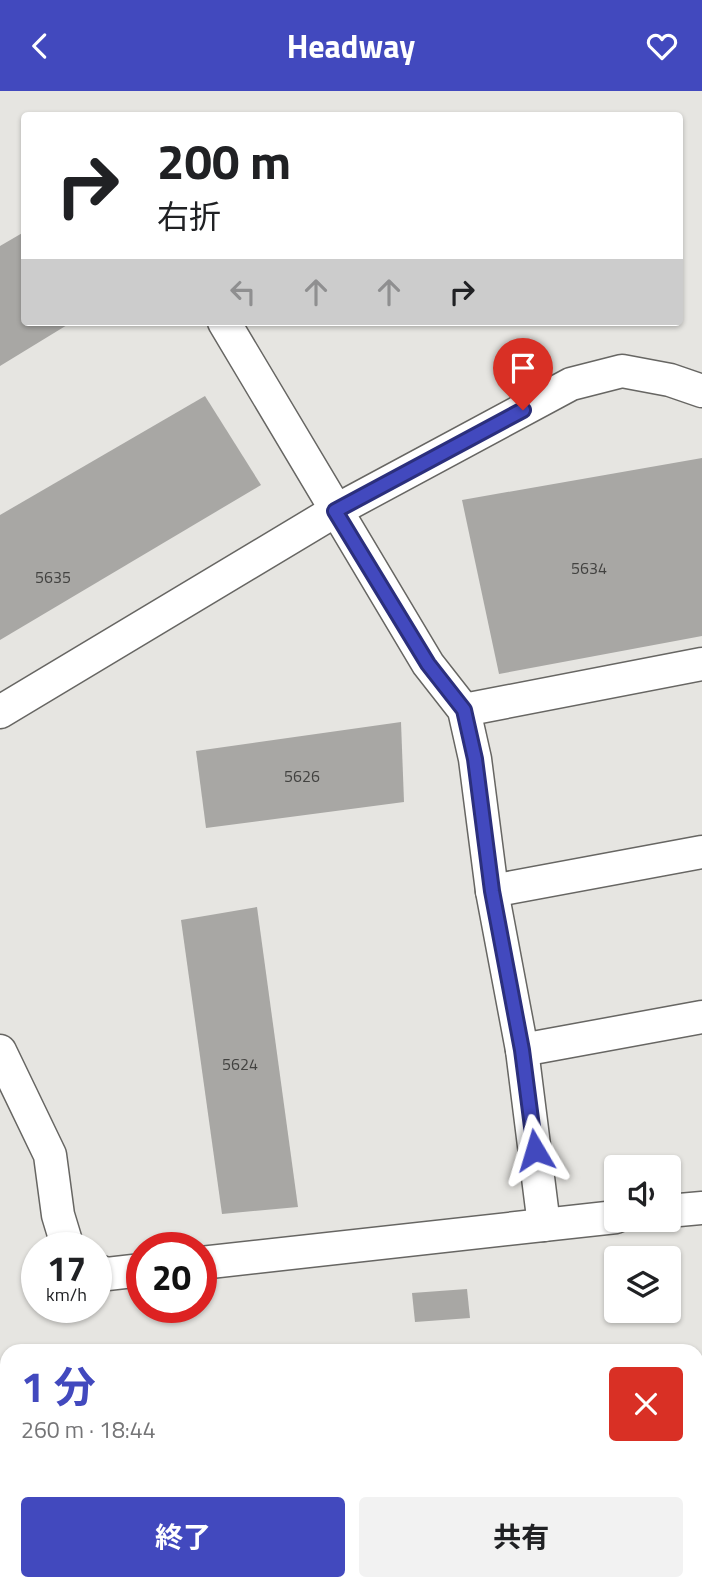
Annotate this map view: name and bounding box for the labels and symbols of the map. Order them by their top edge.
pin [493,338,553,410]
house number: 5634 [571,556,607,580]
house number: 5635 [35,565,71,589]
house number: 5626 [284,764,320,788]
house number: 5624 [222,1052,258,1076]
position arrow [498,1113,572,1187]
speed limit sign: 20 [126,1232,217,1323]

